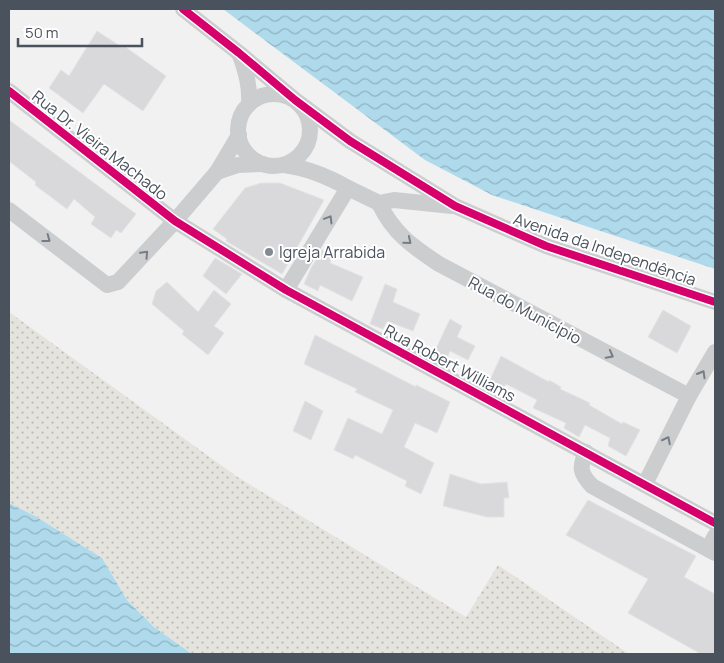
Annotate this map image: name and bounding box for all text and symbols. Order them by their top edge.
scale bar [18,15,141,47]
text: 50 m [25,22,59,43]
street label: Rua Dr. Vieira Machado [28,85,172,205]
street label: Avenida da Independência [511,207,699,291]
one-way arrow [323,215,333,224]
one-way arrow [42,234,51,243]
one-way arrow [402,236,411,245]
place label: Igreja Arrabida [279,241,385,263]
marker: Igreja Arrabida [263,246,275,258]
one-way arrow [139,251,148,260]
street label: Rua do Município [465,271,585,349]
street label: Rua Robert Williams [380,319,520,407]
one-way arrow [605,348,614,358]
one-way arrow [696,370,706,379]
one-way arrow [661,436,671,445]

